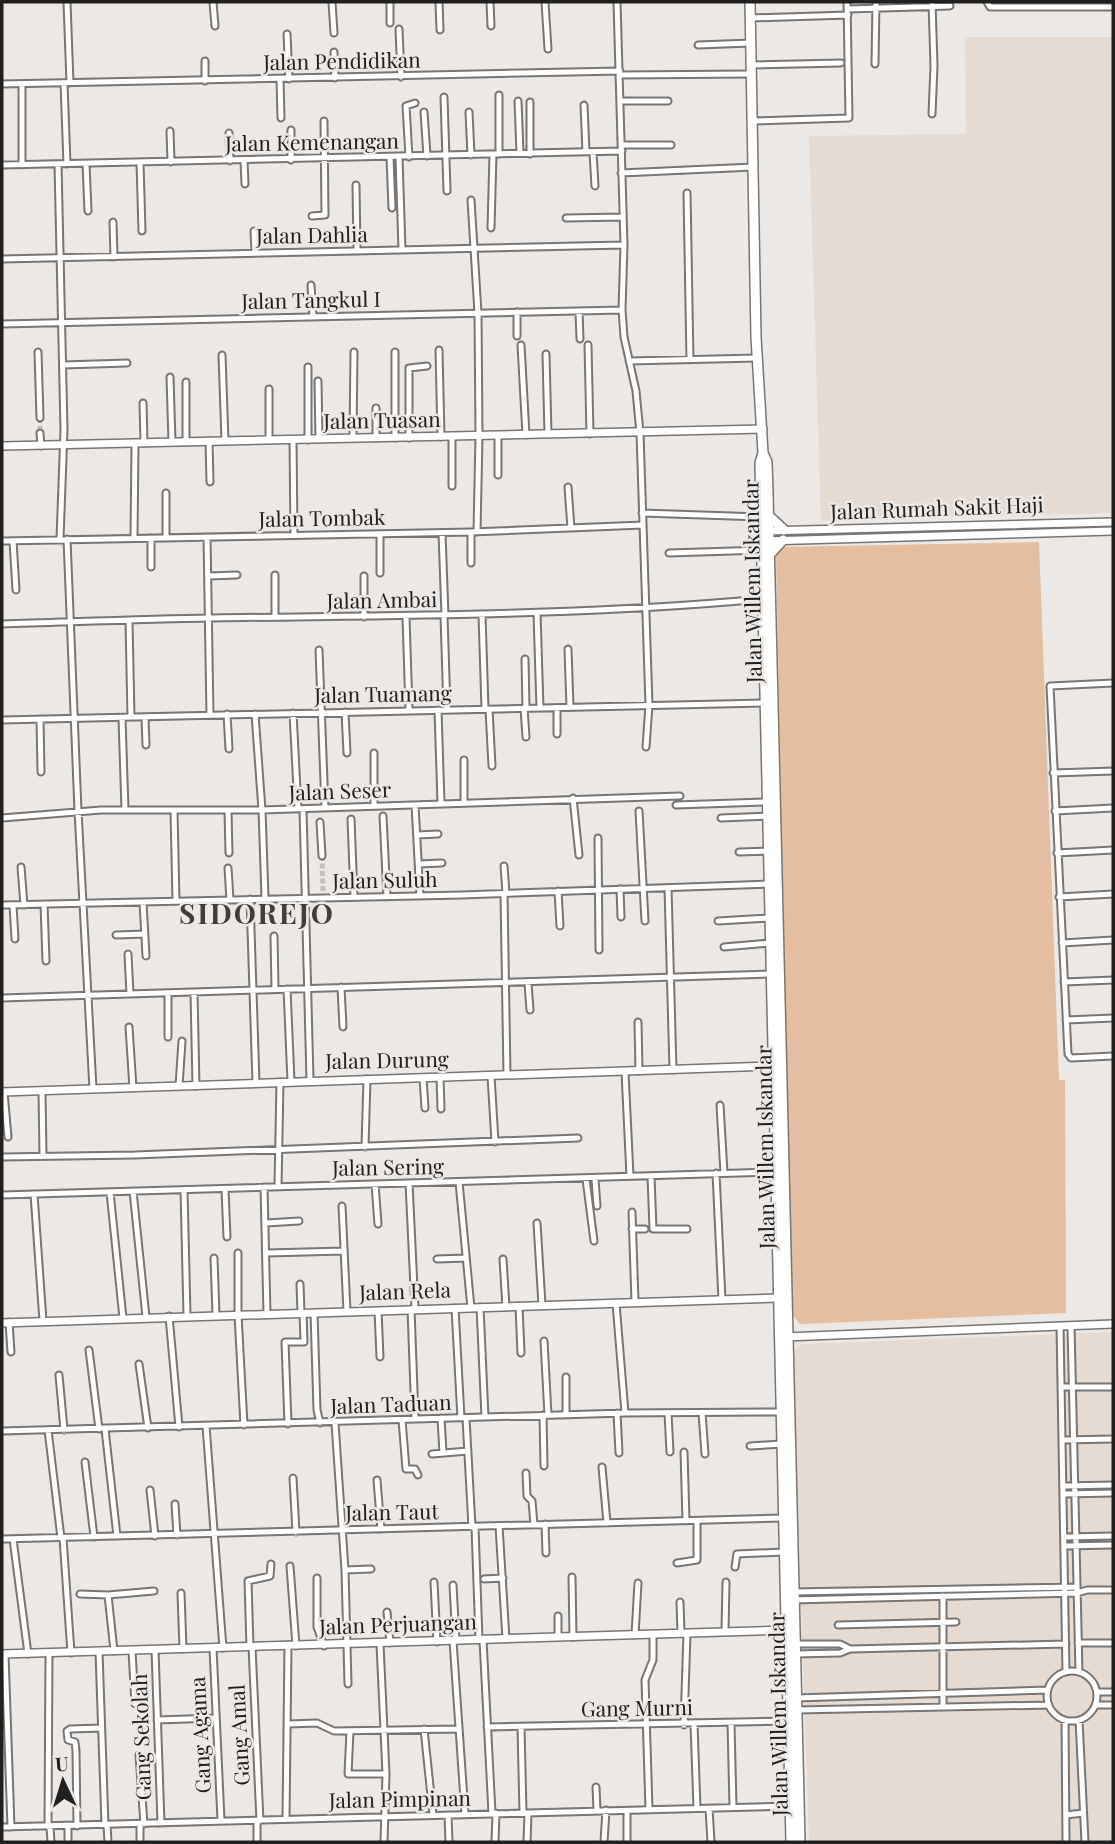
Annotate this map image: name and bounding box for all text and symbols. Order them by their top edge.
street label: Jalan Pendidikan [262,45,421,75]
street label: Jalan Kemenangan [224,125,400,157]
street label: Jalan Dahlia [255,219,369,249]
street label: Jalan Tangkul I [240,284,381,314]
street label: Jalan Tuasan [322,404,441,434]
street label: Jalan Willem Iskandar [735,478,767,684]
street label: Jalan Rumah Sakit Haji [829,489,1044,525]
street label: Jalan Tombak [257,502,386,532]
street label: Jalan Ambai [325,584,438,614]
street label: Jalan Tuamang [313,678,452,708]
street label: Jalan Seser [287,774,392,806]
street label: Jalan Suluh [331,864,438,894]
district label: SIDOREJO [179,894,335,931]
street label: Jalan Durung [324,1044,449,1074]
street label: Jalan Willem Iskandar [748,1044,780,1250]
street label: Jalan Sering [331,1151,444,1181]
street label: Jalan Rela [358,1274,452,1306]
street label: Jalan Taduan [329,1387,452,1419]
street label: Jalan Taut [344,1496,439,1526]
street label: Jalan Perjuangan [318,1606,478,1640]
street label: Jalan Willem Iskandar [761,1611,793,1817]
street label: Gang Sekolah [124,1673,156,1801]
street label: Gang Agama [182,1676,216,1794]
street label: Gang Amal [221,1684,255,1786]
street label: Gang Murni [581,1692,693,1722]
north arrow [28,1746,98,1816]
text: U [54,1750,69,1776]
street label: Jalan Pimpinan [328,1783,472,1813]

